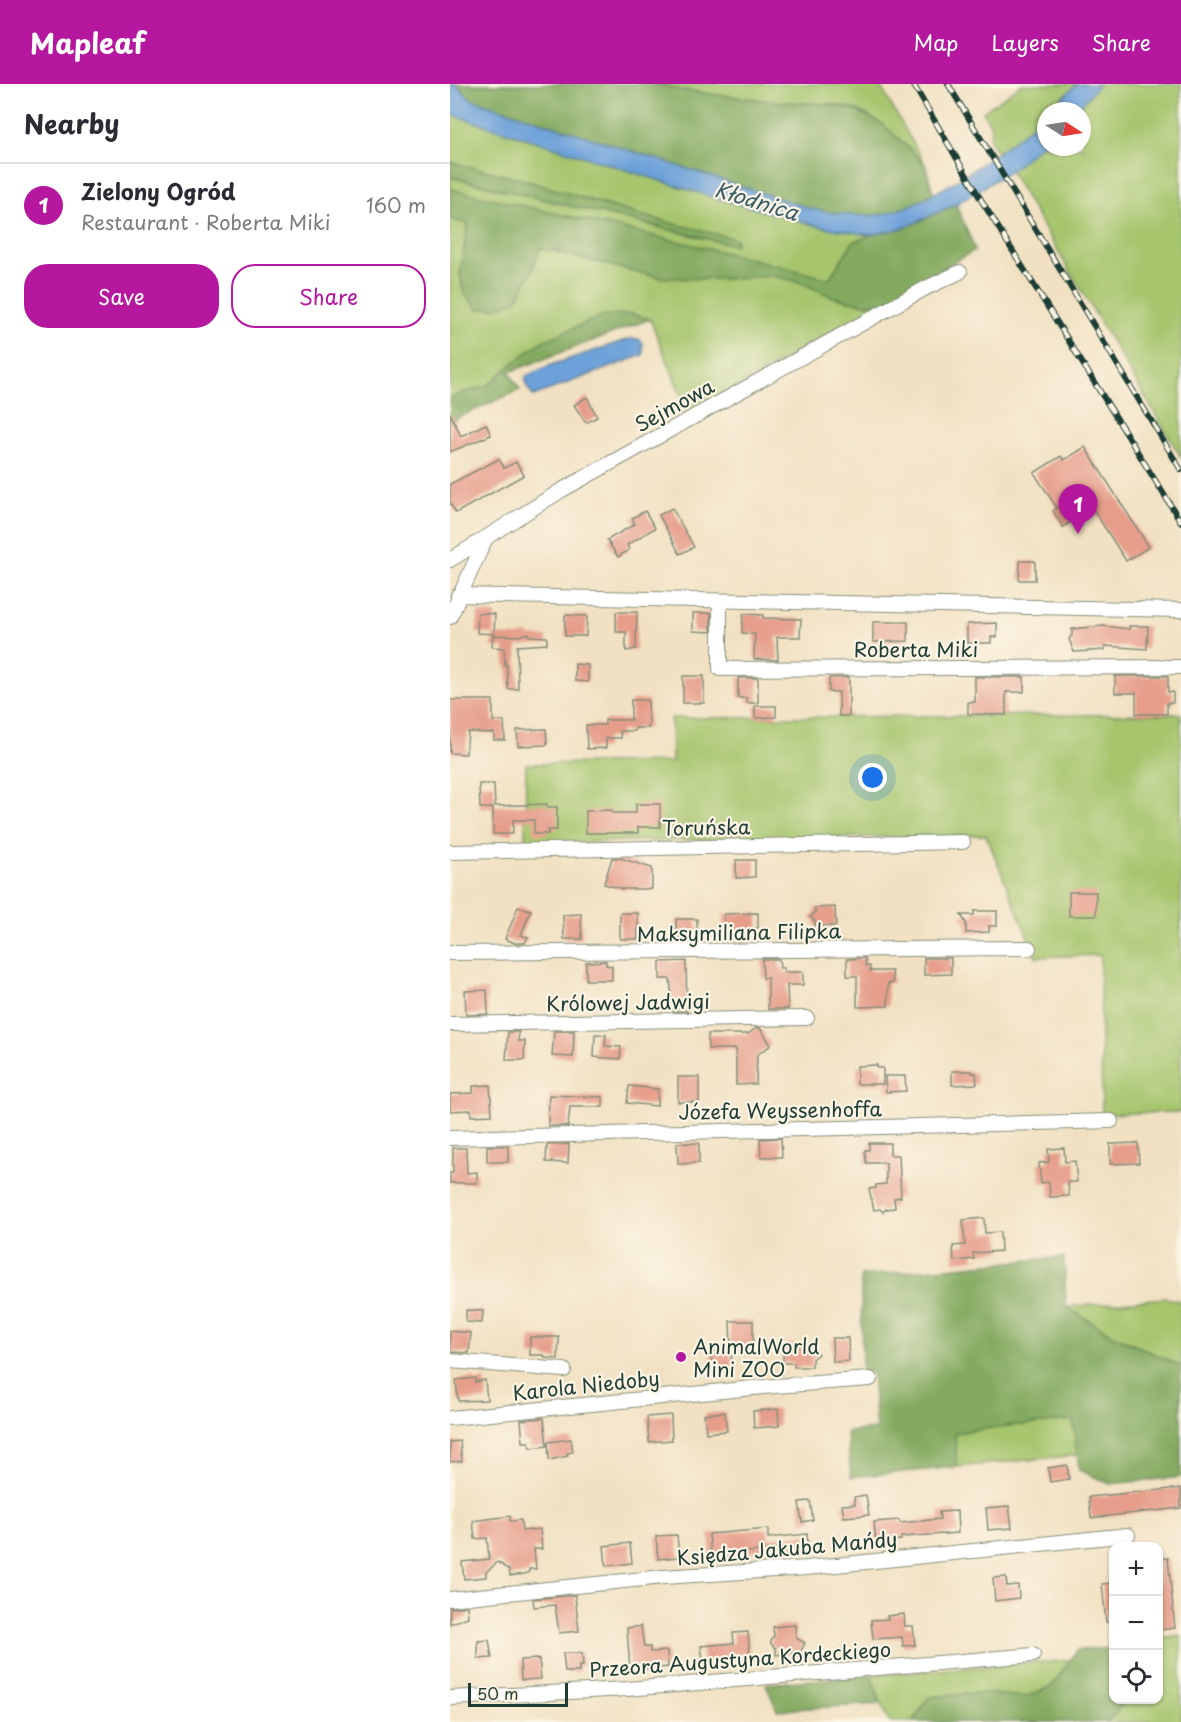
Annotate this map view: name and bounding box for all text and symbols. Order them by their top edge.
text: Mapleaf [30,21,146,64]
text: Map [914,26,958,58]
text: Layers [991,26,1059,58]
text: Share [1092,26,1151,58]
north arrow [1037,102,1091,156]
text: Nearby [24,104,119,143]
water label: Kłodnica [711,172,803,228]
text: Zielony Ogród [81,174,236,207]
text: 1 [39,190,48,220]
text: 160 m [366,190,426,220]
text: Restaurant · Roberta Miki [81,207,331,237]
button: Save [24,264,219,328]
button: Share [231,264,426,328]
street label: Sejmowa [629,371,720,439]
pin: 1 [1058,484,1098,534]
street label: Roberta Miki [854,634,978,664]
your location [858,763,887,792]
street label: Toruńska [662,811,751,843]
street label: Maksymiliana Filipka [637,915,842,949]
street label: Królowej Jadwigi [546,986,710,1018]
street label: Józefa Weyssenhoffa [678,1093,883,1127]
place label: AnimalWorld Mini ZOO [693,1331,820,1384]
marker: AnimalWorld Mini ZOO [674,1350,688,1364]
street label: Karola Niedoby [511,1362,661,1408]
street label: Księdza Jakuba Mańdy [675,1523,899,1573]
map controls [1109,1542,1163,1704]
button: + [1109,1542,1163,1596]
button: − [1109,1596,1163,1650]
street label: Przeora Augustyna Kordeckiego [588,1633,892,1685]
button: locate [1109,1650,1163,1704]
scale bar [468,1680,568,1708]
text: 50 m [477,1681,518,1705]

